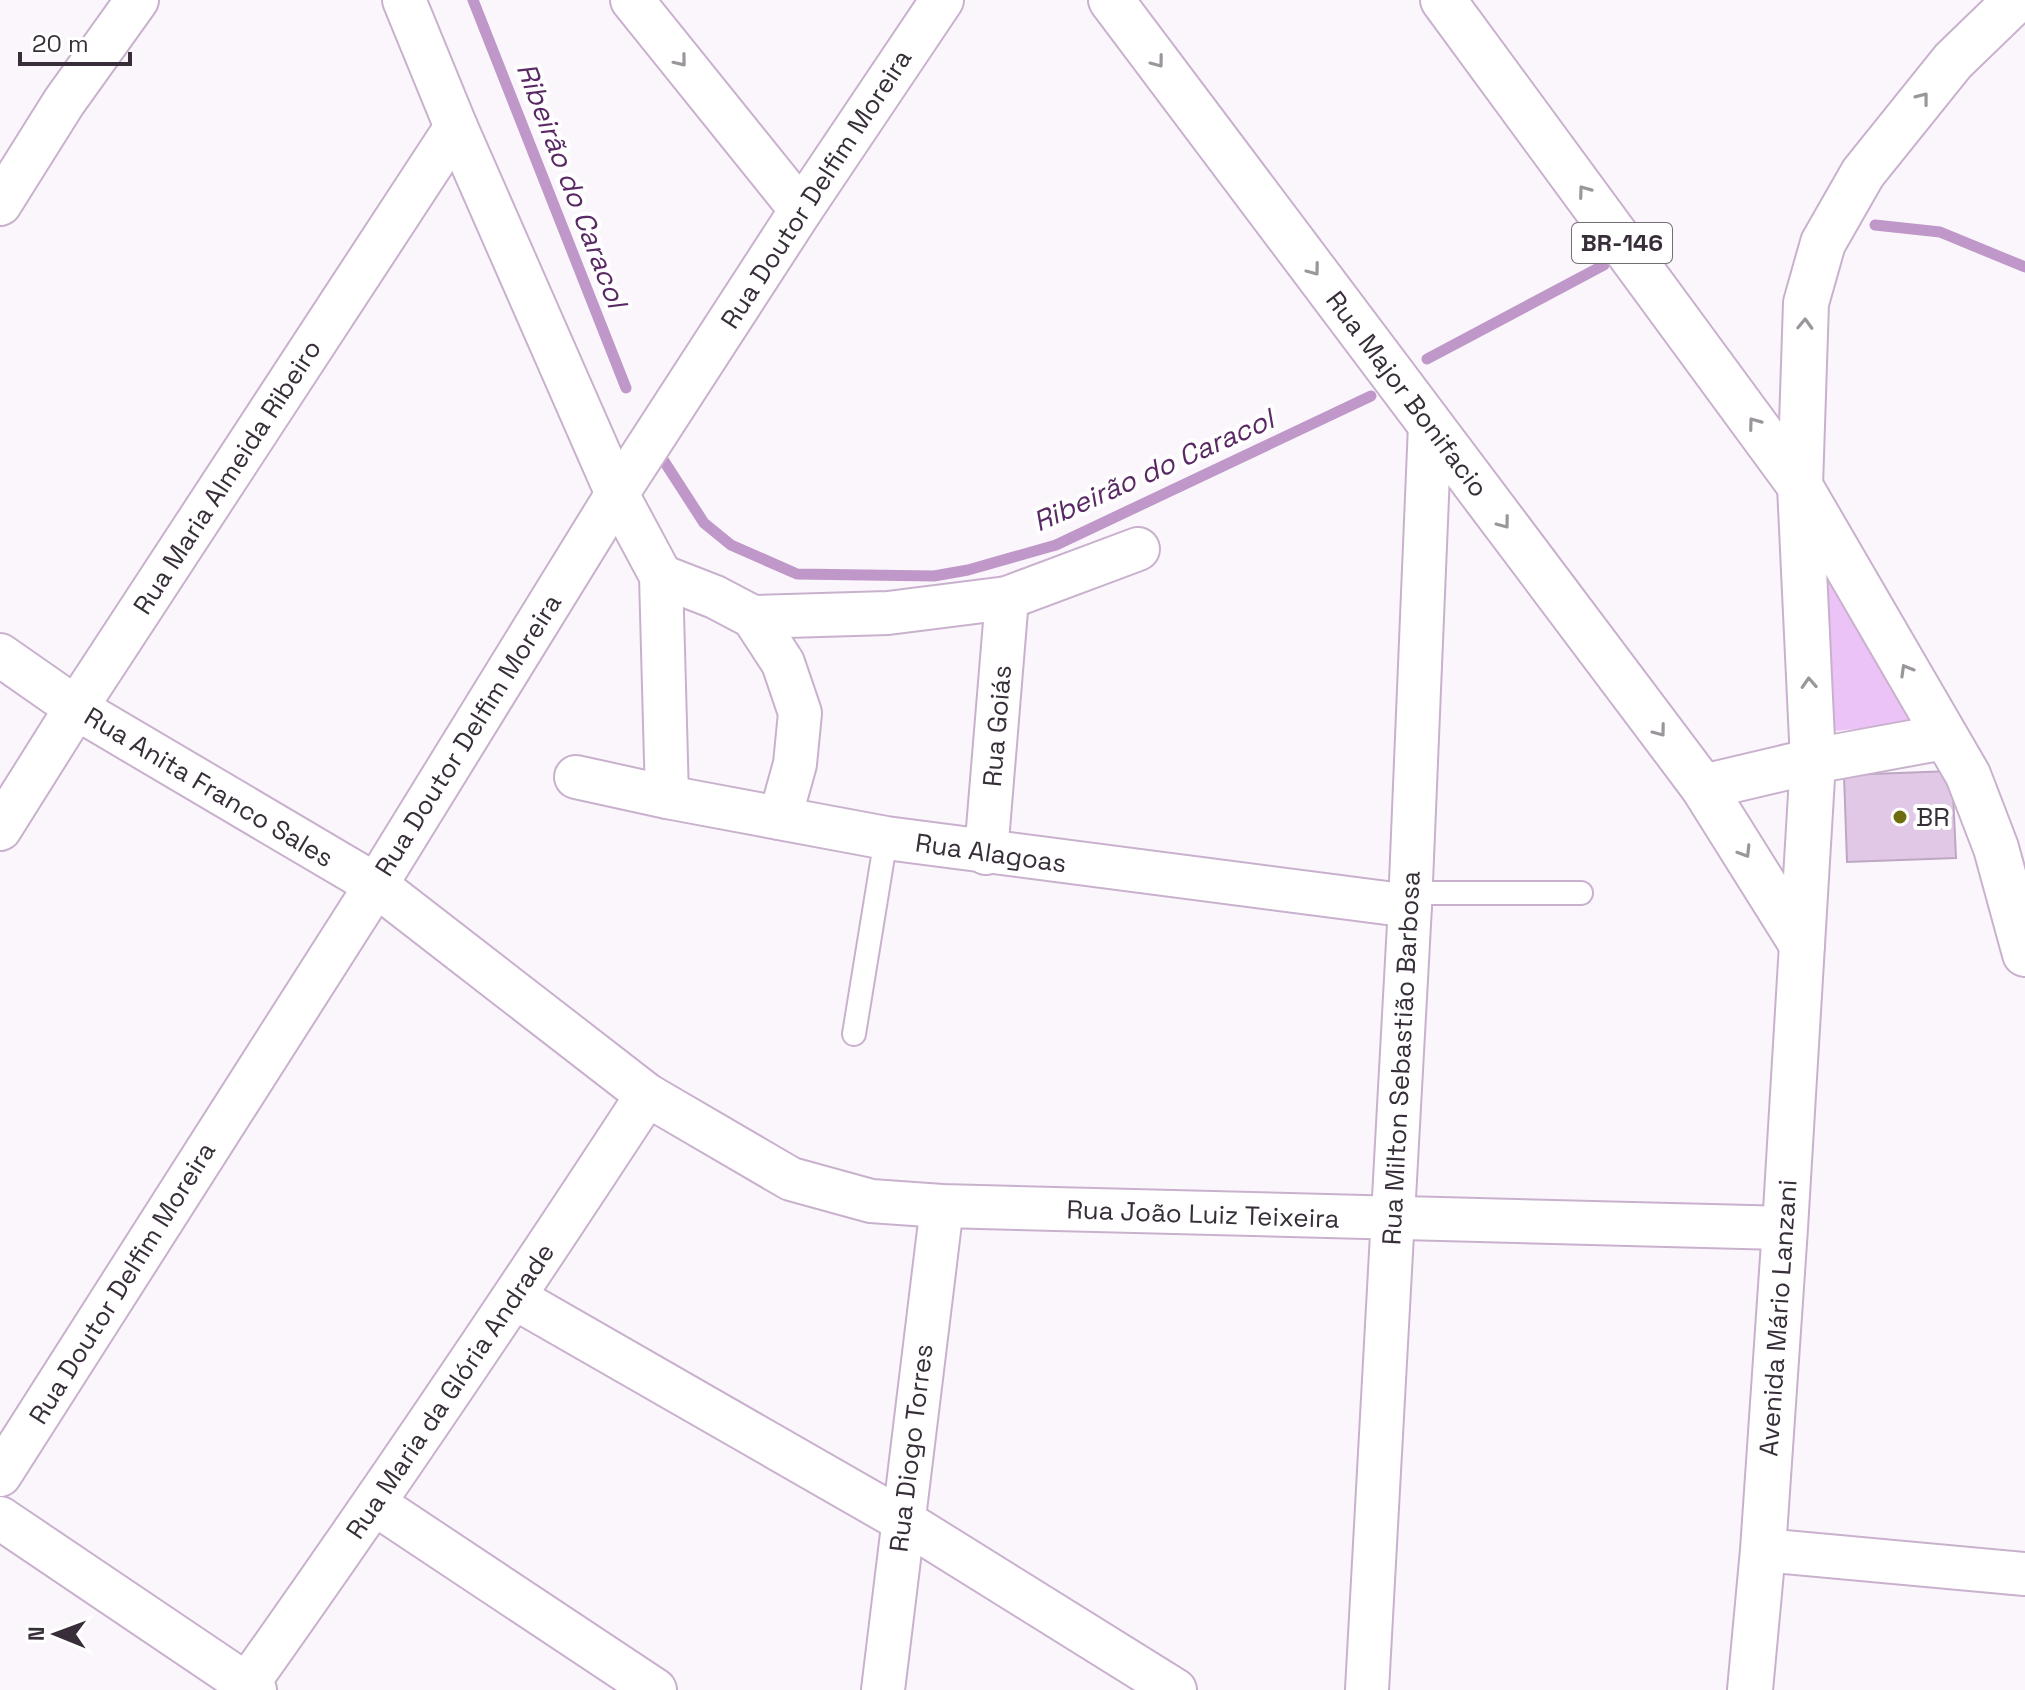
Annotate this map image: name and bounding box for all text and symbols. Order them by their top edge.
scale bar [20,16,130,66]
text: 20 m [32,28,89,59]
street label: Rua Doutor Delfim Moreira [713,43,919,335]
one-way arrow [671,52,685,67]
one-way arrow [1148,54,1163,68]
water label: Ribeirão do Caracol [509,57,636,316]
one-way arrow [1913,93,1928,107]
one-way arrow [1579,185,1593,200]
road number: BR-146 [1572,223,1672,263]
one-way arrow [1304,262,1319,276]
street label: Rua Major Bonifacio [1318,284,1496,504]
one-way arrow [1796,317,1814,330]
street label: Rua Maria Almeida Ribeiro [125,333,329,621]
water label: Ribeirão do Caracol [1027,399,1282,539]
one-way arrow [1749,417,1764,432]
one-way arrow [1494,514,1508,529]
street label: Rua Doutor Delfim Moreira [367,588,569,882]
street label: Rua Goiás [975,664,1019,788]
one-way arrow [1900,664,1916,679]
one-way arrow [1801,676,1818,689]
street label: Rua Anita Franco Sales [78,699,340,875]
one-way arrow [1651,722,1665,736]
place label: BR [1916,800,1950,834]
marker: BR [1891,808,1909,826]
street label: Rua Alagoas [913,826,1069,880]
one-way arrow [1736,844,1751,858]
street label: Rua Milton Sebastião Barbosa [1374,870,1428,1246]
street label: Rua Doutor Delfim Moreira [21,1136,223,1430]
street label: Avenida Mário Lanzani [1751,1178,1805,1458]
street label: Rua João Luiz Teixeira [1066,1192,1340,1236]
street label: Rua Maria da Glória Andrade [338,1237,562,1545]
street label: Rua Diogo Torres [881,1342,941,1554]
north arrow [16,1594,96,1674]
text: N [22,1626,50,1641]

